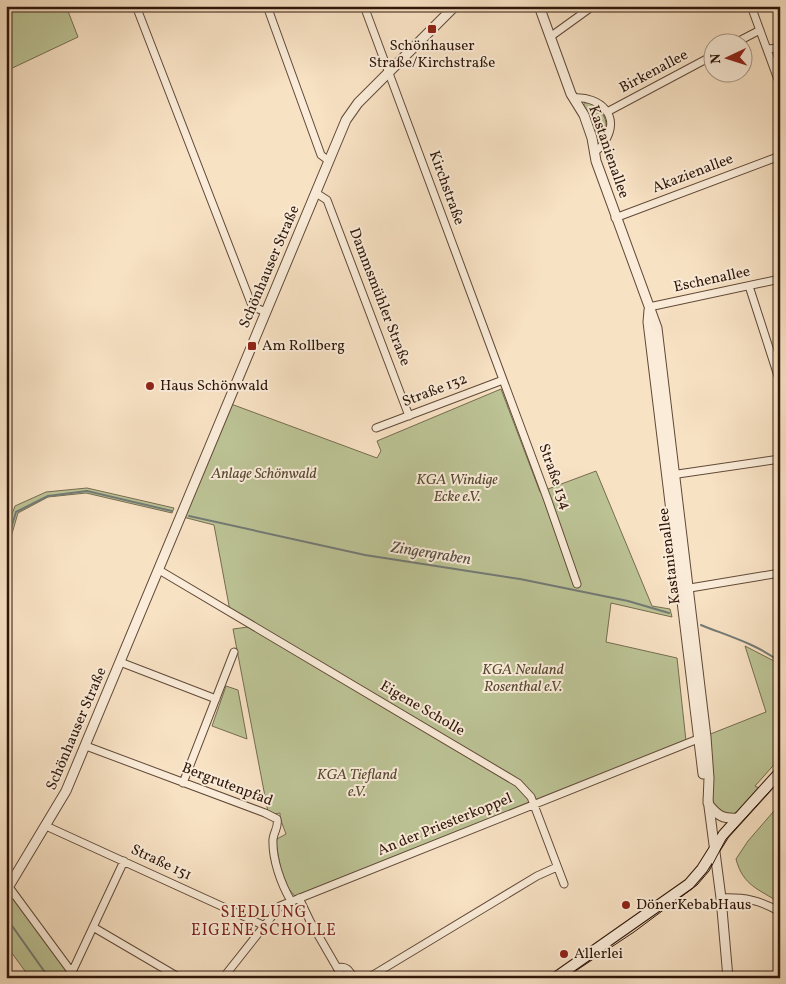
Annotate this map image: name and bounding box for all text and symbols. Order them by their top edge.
marker: Schönhauser Straße/Kirchstraße [426,23,438,35]
north arrow [704,32,754,82]
place label: Schönhauser Straße/Kirchstraße [369,36,495,74]
street label: Birkenallee [616,45,692,99]
text: N [707,53,726,65]
street label: Kastanienallee [582,103,634,201]
street label: Kirchstraße [423,148,469,228]
street label: Akazienallee [650,149,736,199]
street label: Schönhauser Straße [235,202,305,332]
street label: Dammsmühler Straße [343,225,415,369]
street label: Eschenallee [672,262,752,298]
place label: Am Rollberg [262,336,345,357]
marker: Am Rollberg [246,340,258,352]
street label: Straße 132 [400,369,470,413]
place label: Haus Schönwald [160,376,269,397]
marker: Haus Schönwald [144,380,156,392]
street label: Straße 134 [532,441,576,513]
park label: Anlage Schönwald [210,464,317,485]
park label: KGA Windige Ecke e.V. [416,470,498,508]
street label: Kastanienallee [654,507,686,605]
water label: Zingergraben [388,537,473,571]
park label: KGA Neuland Rosenthal e.V. [482,660,564,698]
street label: Schönhauser Straße [42,664,112,794]
street label: Eigene Scholle [376,676,468,742]
street label: Bergrutenpfad [178,758,276,812]
park label: KGA Tiefland e.V. [317,765,397,803]
street label: An der Priesterkoppel [374,788,516,862]
street label: Straße 151 [127,840,195,886]
place label: DönerKebabHaus [636,895,752,916]
marker: DönerKebabHaus [620,899,632,911]
district label: SIEDLUNG EIGENE SCHOLLE [191,902,337,942]
place label: Allerlei [574,944,623,965]
marker: Allerlei [558,948,570,960]

